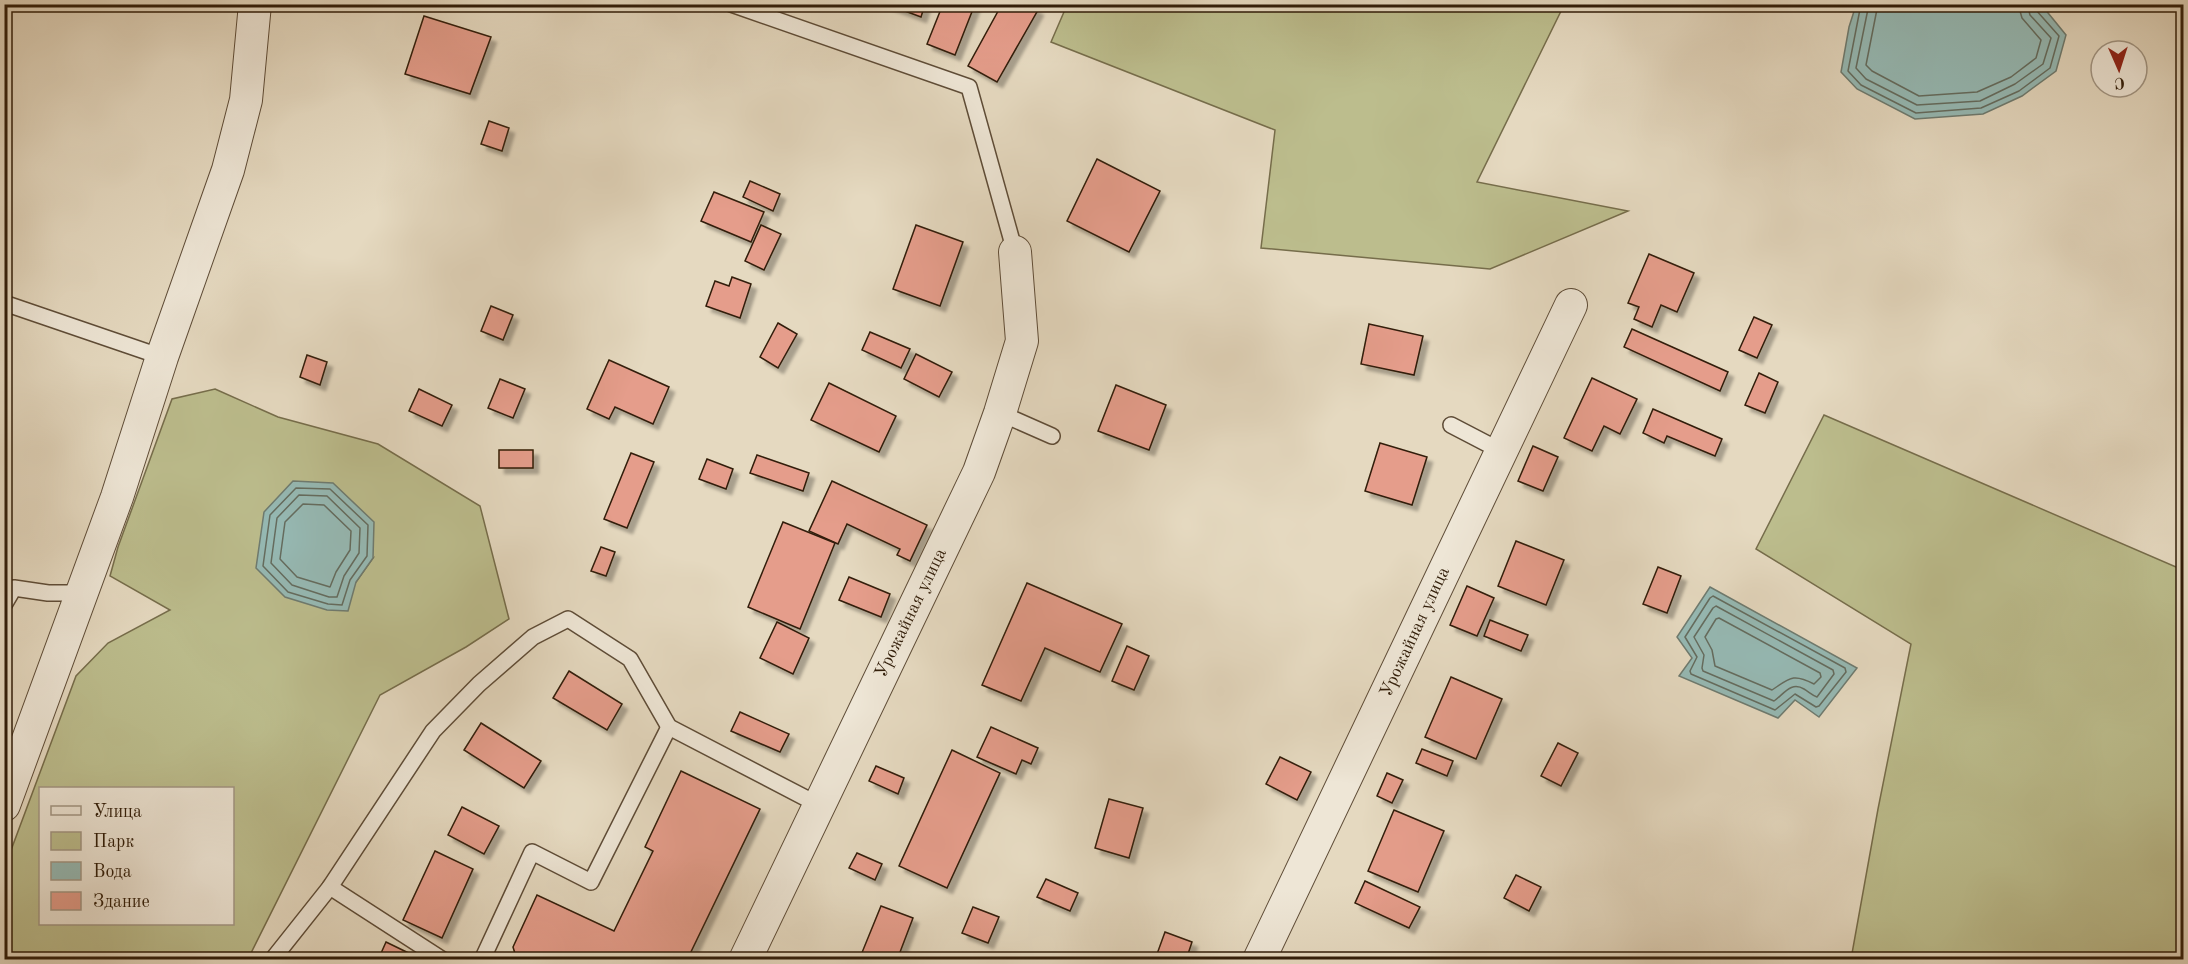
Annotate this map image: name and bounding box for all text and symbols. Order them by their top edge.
north arrow [2089,39,2149,99]
text: С [2114,74,2125,90]
street label: Урожайная улица [872,545,950,680]
street label: Урожайная улица [1377,564,1453,700]
legend [39,787,234,925]
text: Улица [93,803,142,821]
text: Парк [93,833,134,851]
text: Вода [93,863,132,881]
text: Здание [93,893,150,911]

